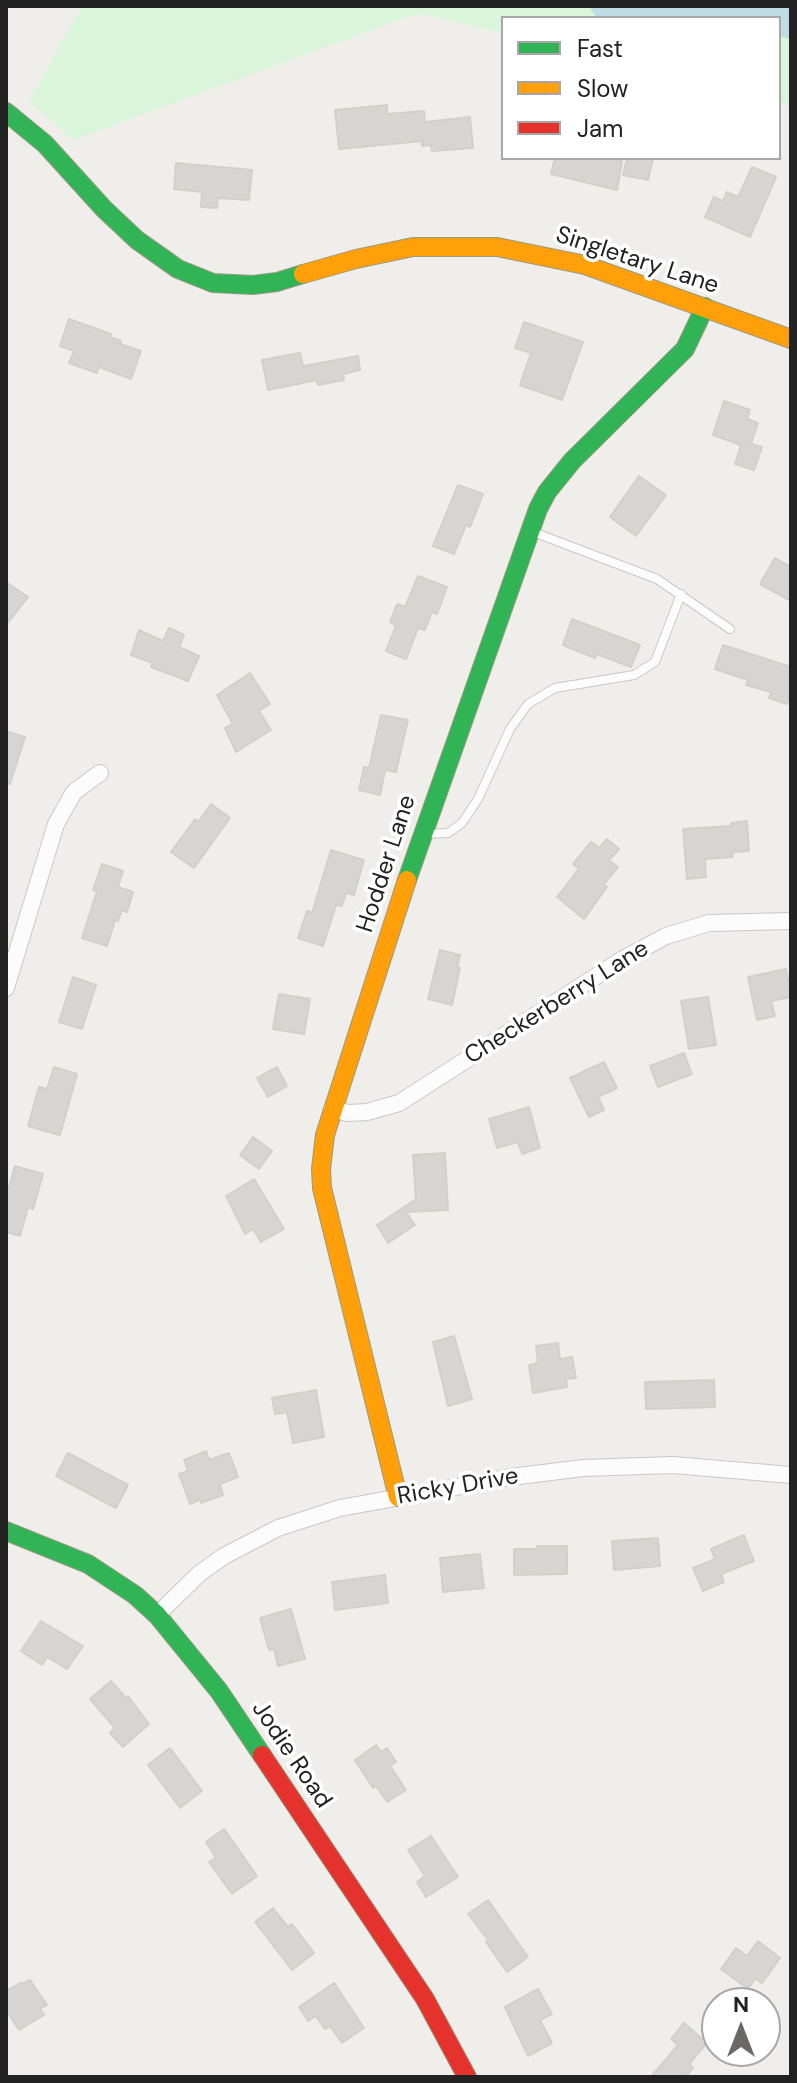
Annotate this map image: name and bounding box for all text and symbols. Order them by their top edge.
legend [501,16,781,160]
text: Fast [577,33,623,64]
text: Slow [577,73,628,104]
text: Jam [577,113,623,144]
street label: Singletary Lane [552,221,722,301]
street label: Hodder Lane [351,792,423,936]
street label: Checkerberry Lane [460,935,654,1071]
street label: Ricky Drive [395,1462,521,1512]
street label: Jodie Road [245,1696,337,1814]
north arrow [701,1987,781,2067]
text: N [733,1990,749,2019]

